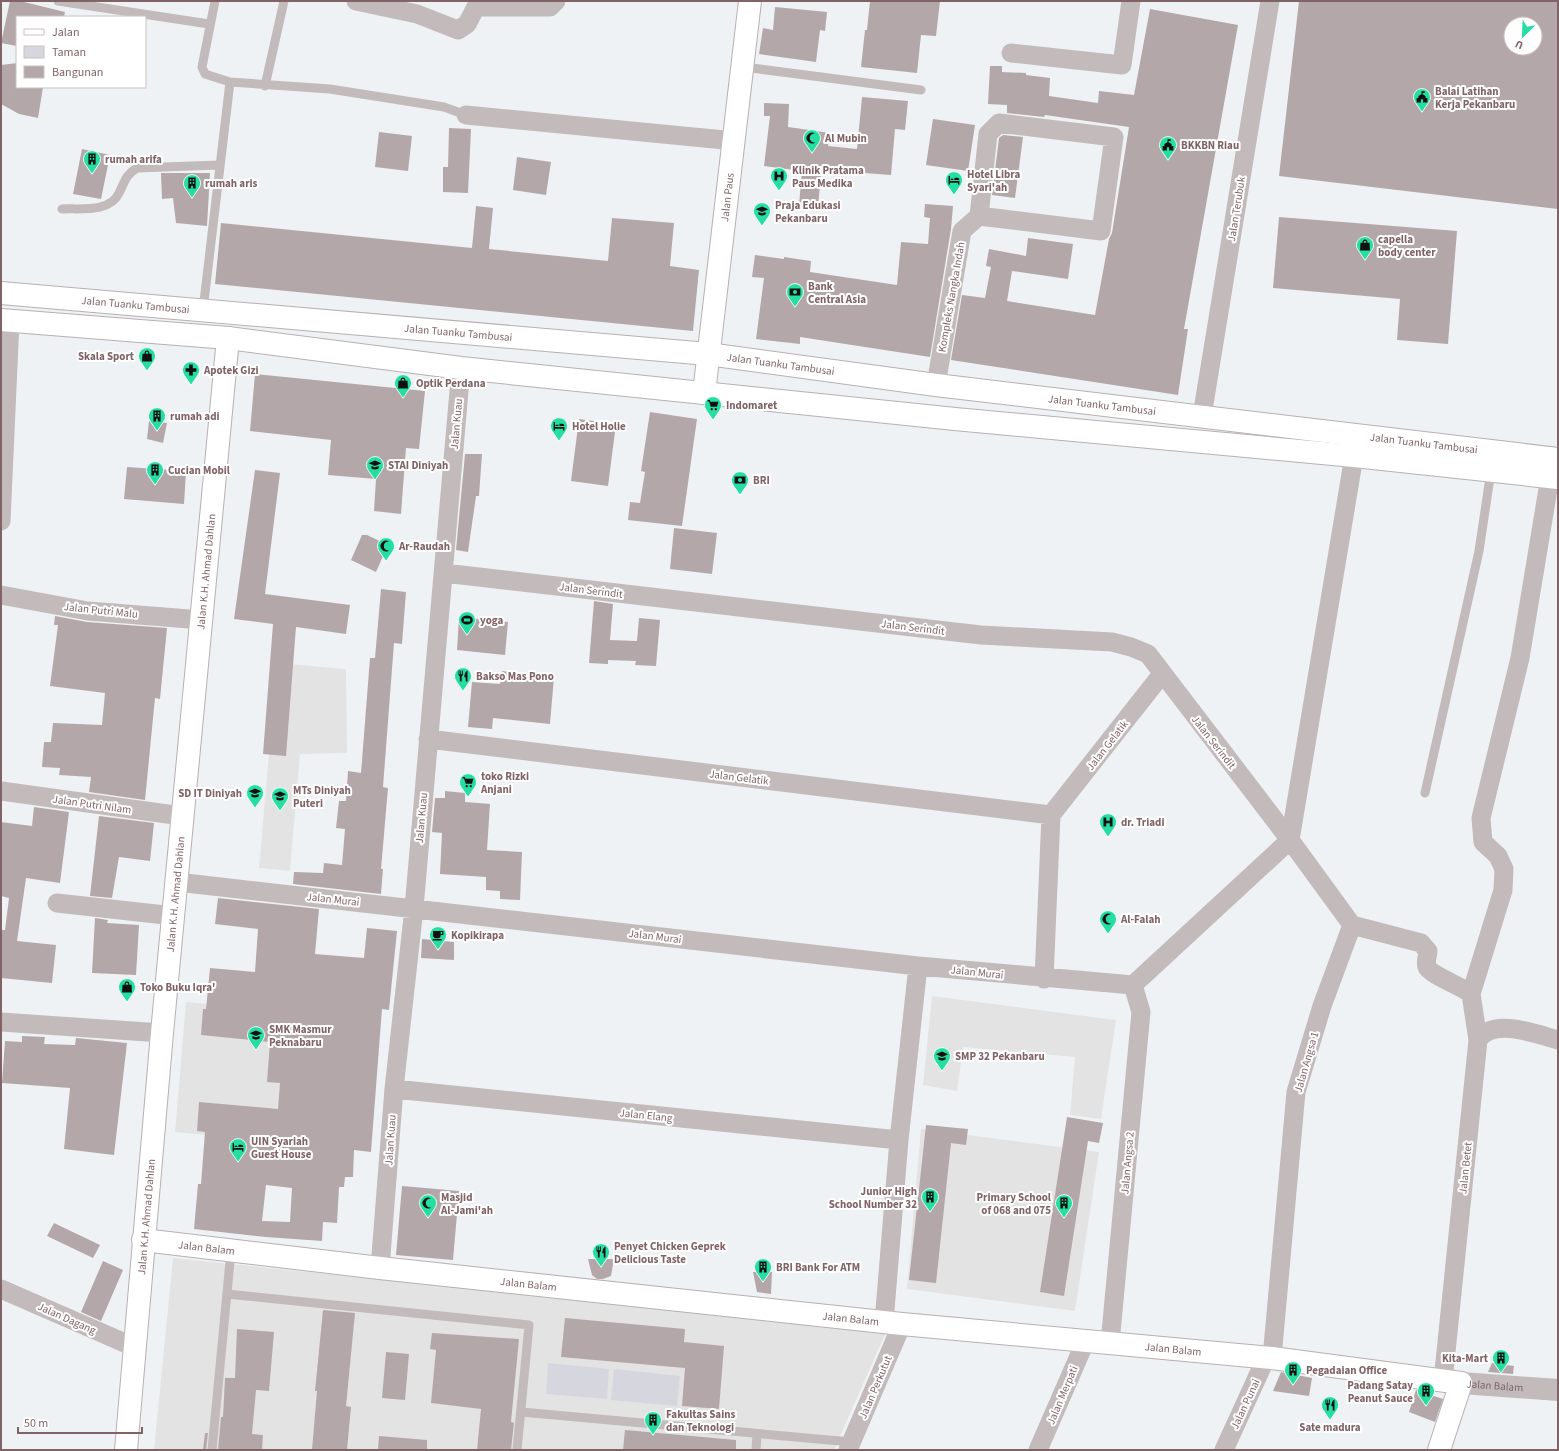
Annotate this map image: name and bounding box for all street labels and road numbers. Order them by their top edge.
street label: Jalan Paus [717,172,738,223]
street label: Jalan Terubuk [1224,175,1249,243]
street label: Kompleks Nangka Indah [934,241,969,353]
street label: Jalan Tuanku Tambusai [81,293,190,317]
street label: Jalan Tuanku Tambusai [404,321,513,345]
street label: Jalan Tuanku Tambusai [726,350,835,379]
street label: Jalan Tuanku Tambusai [1047,391,1157,419]
street label: Jalan Kuau [447,398,466,450]
street label: Jalan Tuanku Tambusai [1369,430,1479,457]
street label: Jalan K.H. Ahmad Dahlan [193,513,219,630]
street label: Jalan Serindit [558,579,624,602]
street label: Jalan Putri Malu [63,599,139,622]
street label: Jalan Serindit [880,616,946,639]
street label: Jalan Serindit [1188,713,1239,772]
street label: Jalan Gelatik [1083,717,1132,773]
street label: Jalan Gelatik [708,766,770,789]
street label: Jalan Putri Nilam [52,792,132,817]
street label: Jalan Kuau [412,792,431,844]
street label: Jalan K.H. Ahmad Dahlan [163,836,189,953]
street label: Jalan Murai [306,889,360,910]
street label: Jalan Murai [628,926,682,947]
street label: Jalan Murai [950,962,1004,983]
street label: Jalan Angsa 1 [1291,1030,1322,1094]
street label: Jalan Elang [619,1105,674,1126]
street label: Jalan Kuau [381,1114,400,1166]
street label: Jalan Angsa 2 [1117,1131,1138,1195]
street label: Jalan Betet [1455,1141,1476,1195]
street label: Jalan K.H. Ahmad Dahlan [134,1158,159,1276]
street label: Jalan Balam [177,1237,236,1259]
street label: Jalan Balam [499,1274,558,1295]
street label: Jalan Dagang [35,1299,99,1338]
street label: Jalan Balam [821,1308,880,1329]
street label: Jalan Balam [1144,1339,1202,1359]
street label: Jalan Perkutut [855,1353,896,1421]
street label: Jalan Merpati [1043,1364,1082,1427]
street label: Jalan Balam [1466,1376,1524,1395]
street label: Jalan Punai [1227,1377,1264,1432]

